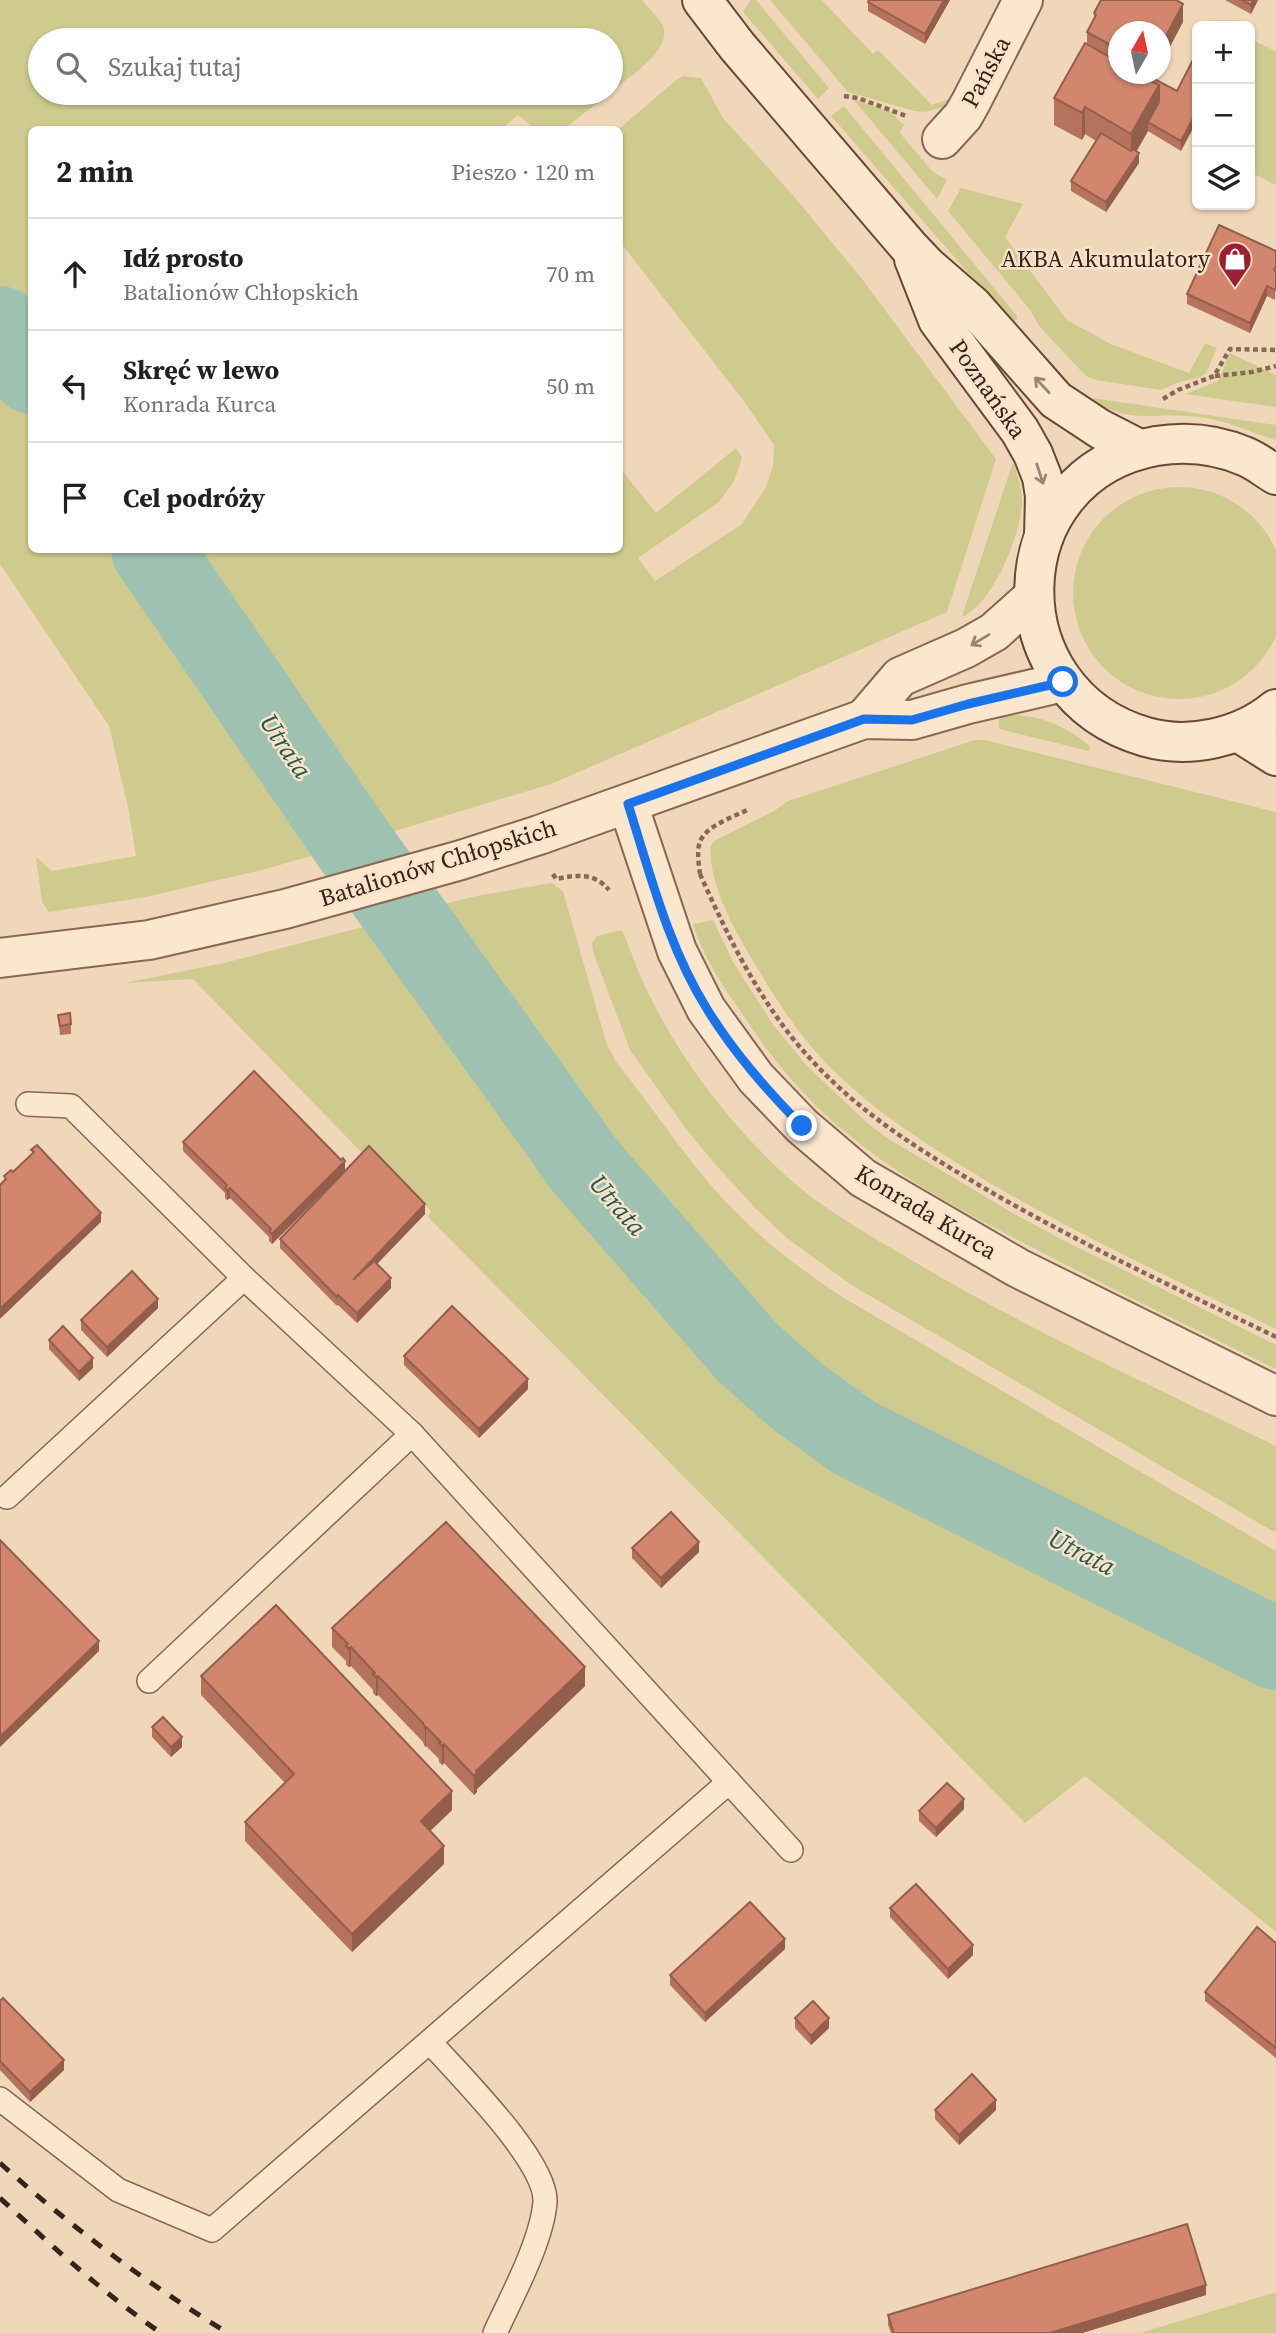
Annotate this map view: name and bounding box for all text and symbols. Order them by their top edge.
north arrow [1108,21,1171,84]
map controls [1192,21,1255,210]
button: + [1192,21,1255,84]
search box [28,28,623,105]
street label: Pańska [953,30,1018,113]
icon: search [52,48,90,86]
text: Szukaj tutaj [108,49,242,85]
button: − [1192,84,1255,147]
button: layers [1192,147,1255,210]
text: 2 min [56,151,134,192]
text: Pieszo · 120 m [451,156,595,188]
text: Idź prosto [123,240,243,276]
shop icon: AKBA Akumulatory [1216,240,1254,289]
place label: AKBA Akumulatory [1001,242,1211,275]
icon: ahead [56,255,94,293]
text: 70 m [546,258,595,290]
text: Batalionów Chłopskich [123,276,359,308]
street label: Poznańska [942,332,1035,446]
text: Skręć w lewo [123,352,279,388]
icon: left [56,367,94,405]
text: 50 m [546,370,595,402]
one-way arrow [1034,376,1050,394]
text: Konrada Kurca [123,388,276,420]
one-way arrow [1035,463,1047,485]
icon: arrive [56,479,94,517]
text: Cel podróży [123,480,265,516]
one-way arrow [971,633,991,647]
route start [1047,666,1078,697]
water label: Utrata [251,706,321,786]
street label: Batalionów Chłopskich [315,811,561,914]
route end [786,1110,817,1141]
street label: Konrada Kurca [849,1156,1004,1267]
water label: Utrata [581,1166,655,1244]
water label: Utrata [1042,1520,1122,1584]

